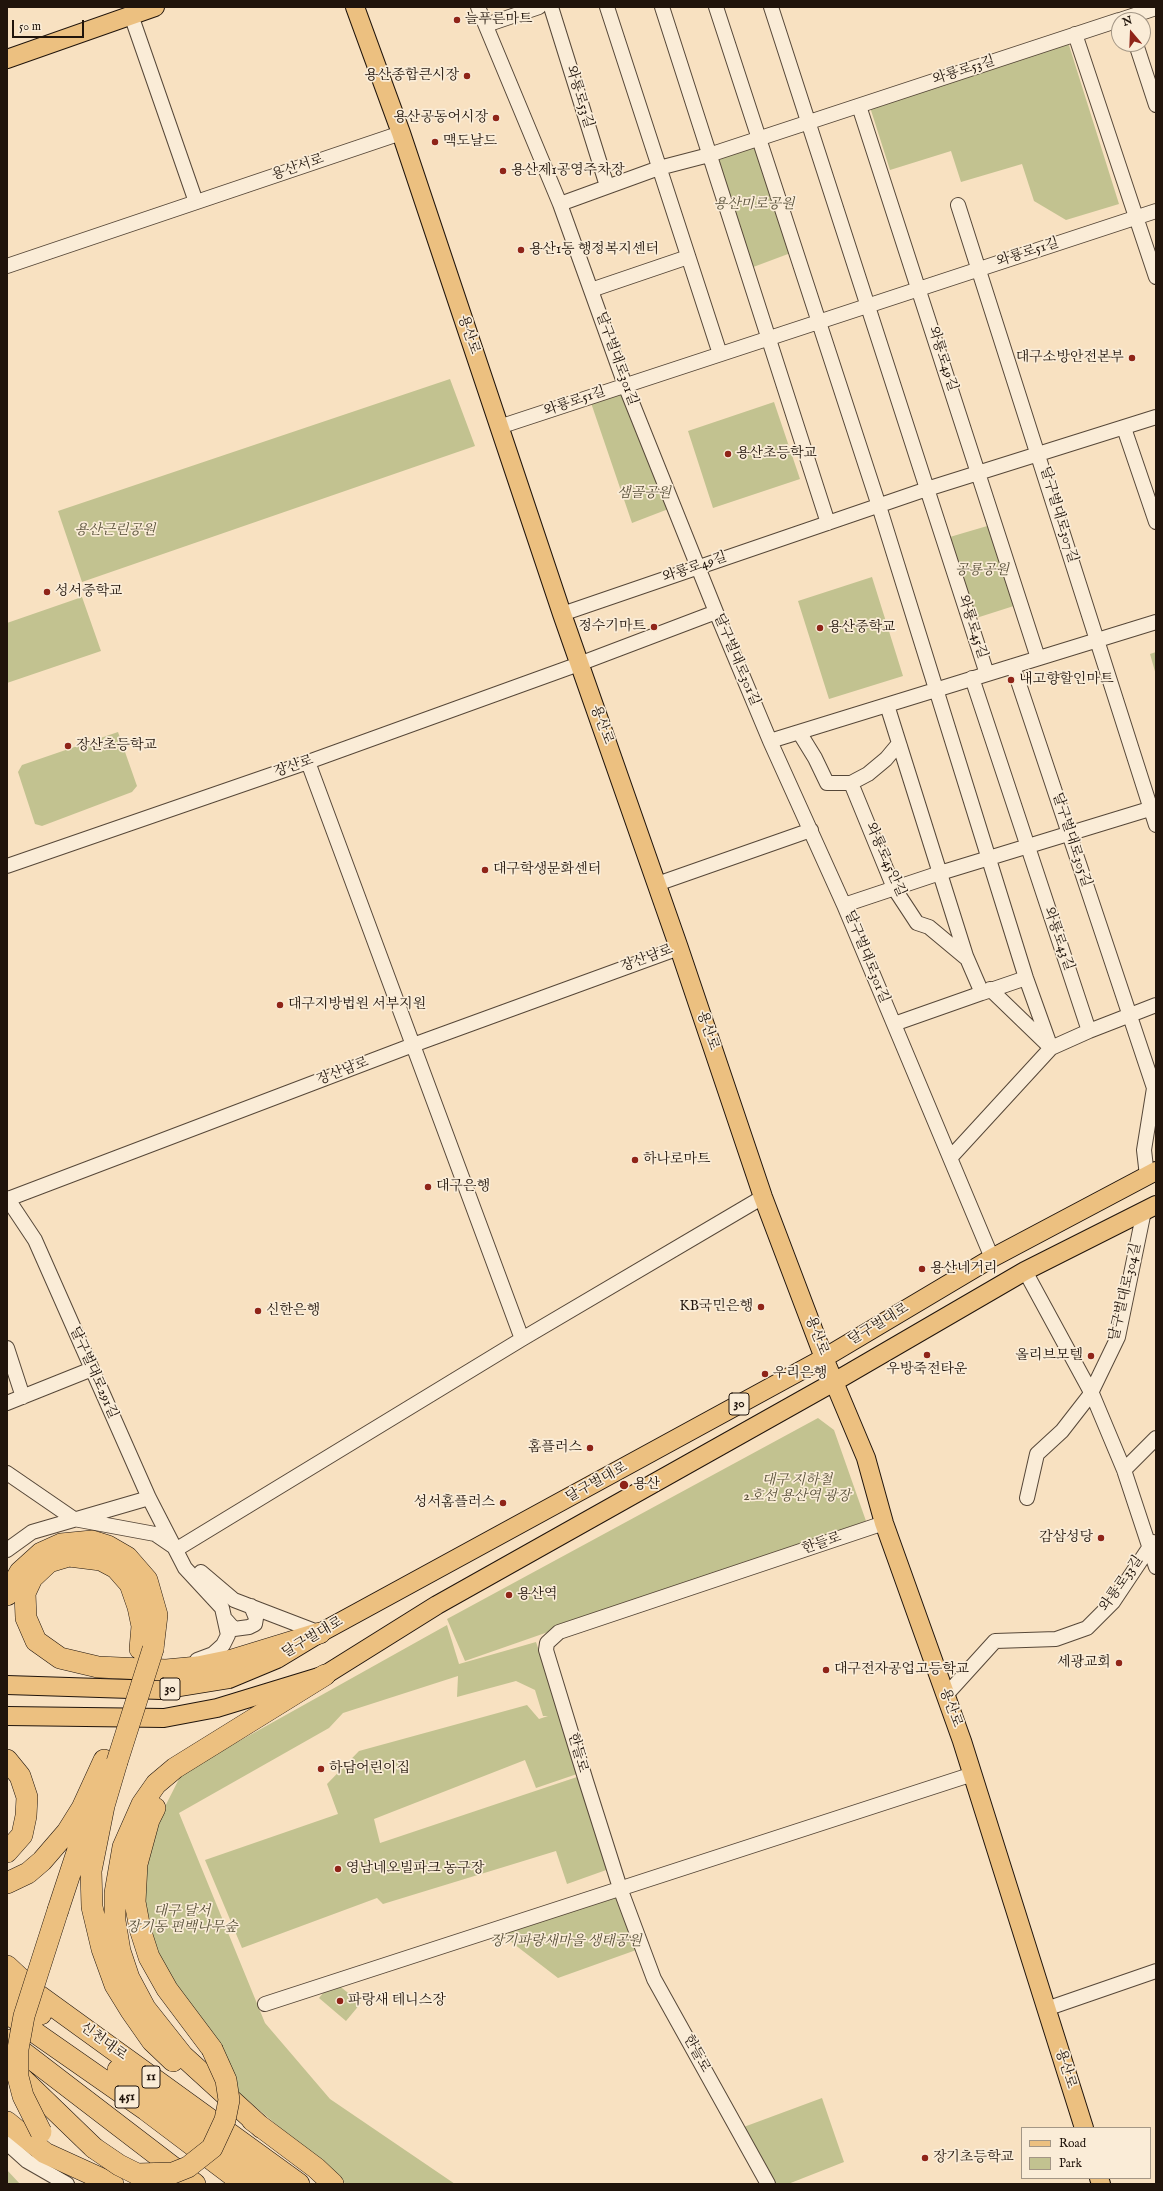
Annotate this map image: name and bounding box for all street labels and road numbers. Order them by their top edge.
street label: 와룡로53길 [931,53,997,89]
street label: 와룡로53길 [562,64,596,130]
street label: 용산서로 [270,151,326,185]
street label: 와룡로51길 [995,235,1061,271]
street label: 달구벌대로301길 [591,310,641,408]
street label: 용산로 [453,313,483,357]
street label: 와룡로49길 [924,325,960,393]
street label: 와룡로51길 [542,384,608,420]
street label: 달구벌대로307길 [1035,465,1081,565]
street label: 와룡로49길 [661,549,729,587]
street label: 와룡로45길 [954,593,990,661]
street label: 달구벌대로301길 [709,611,763,709]
street label: 용산로 [586,703,616,747]
street label: 장산로 [272,752,316,782]
street label: 달구벌대로305길 [1048,791,1094,889]
street label: 와룡로45안길 [861,820,909,900]
street label: 와룡로43길 [1039,905,1077,973]
street label: 달구벌대로301길 [840,908,892,1006]
street label: 장산남로 [619,942,675,976]
street label: 용산로 [692,1009,722,1053]
street label: 장산남로 [315,1054,371,1090]
street label: 달구벌대로304길 [1107,1241,1145,1343]
street label: 달구벌대로 [846,1300,912,1350]
street label: 용산로 [801,1314,831,1358]
street label: 달구벌대로291길 [65,1324,121,1422]
road number: 30 [729,1393,749,1415]
street label: 달구벌대로 [563,1459,631,1507]
street label: 한들로 [800,1529,844,1559]
street label: 와룡로33길 [1097,1553,1147,1615]
street label: 달구벌대로 [280,1614,346,1662]
road number: 30 [160,1678,180,1700]
street label: 용산로 [935,1686,965,1730]
street label: 한들로 [563,1731,591,1775]
street label: 신천대로 [76,2019,130,2065]
street label: 한들로 [679,2032,713,2076]
street label: 용산로 [1051,2047,1079,2091]
road number: 11 [142,2066,160,2088]
road number: 451 [115,2086,139,2108]

